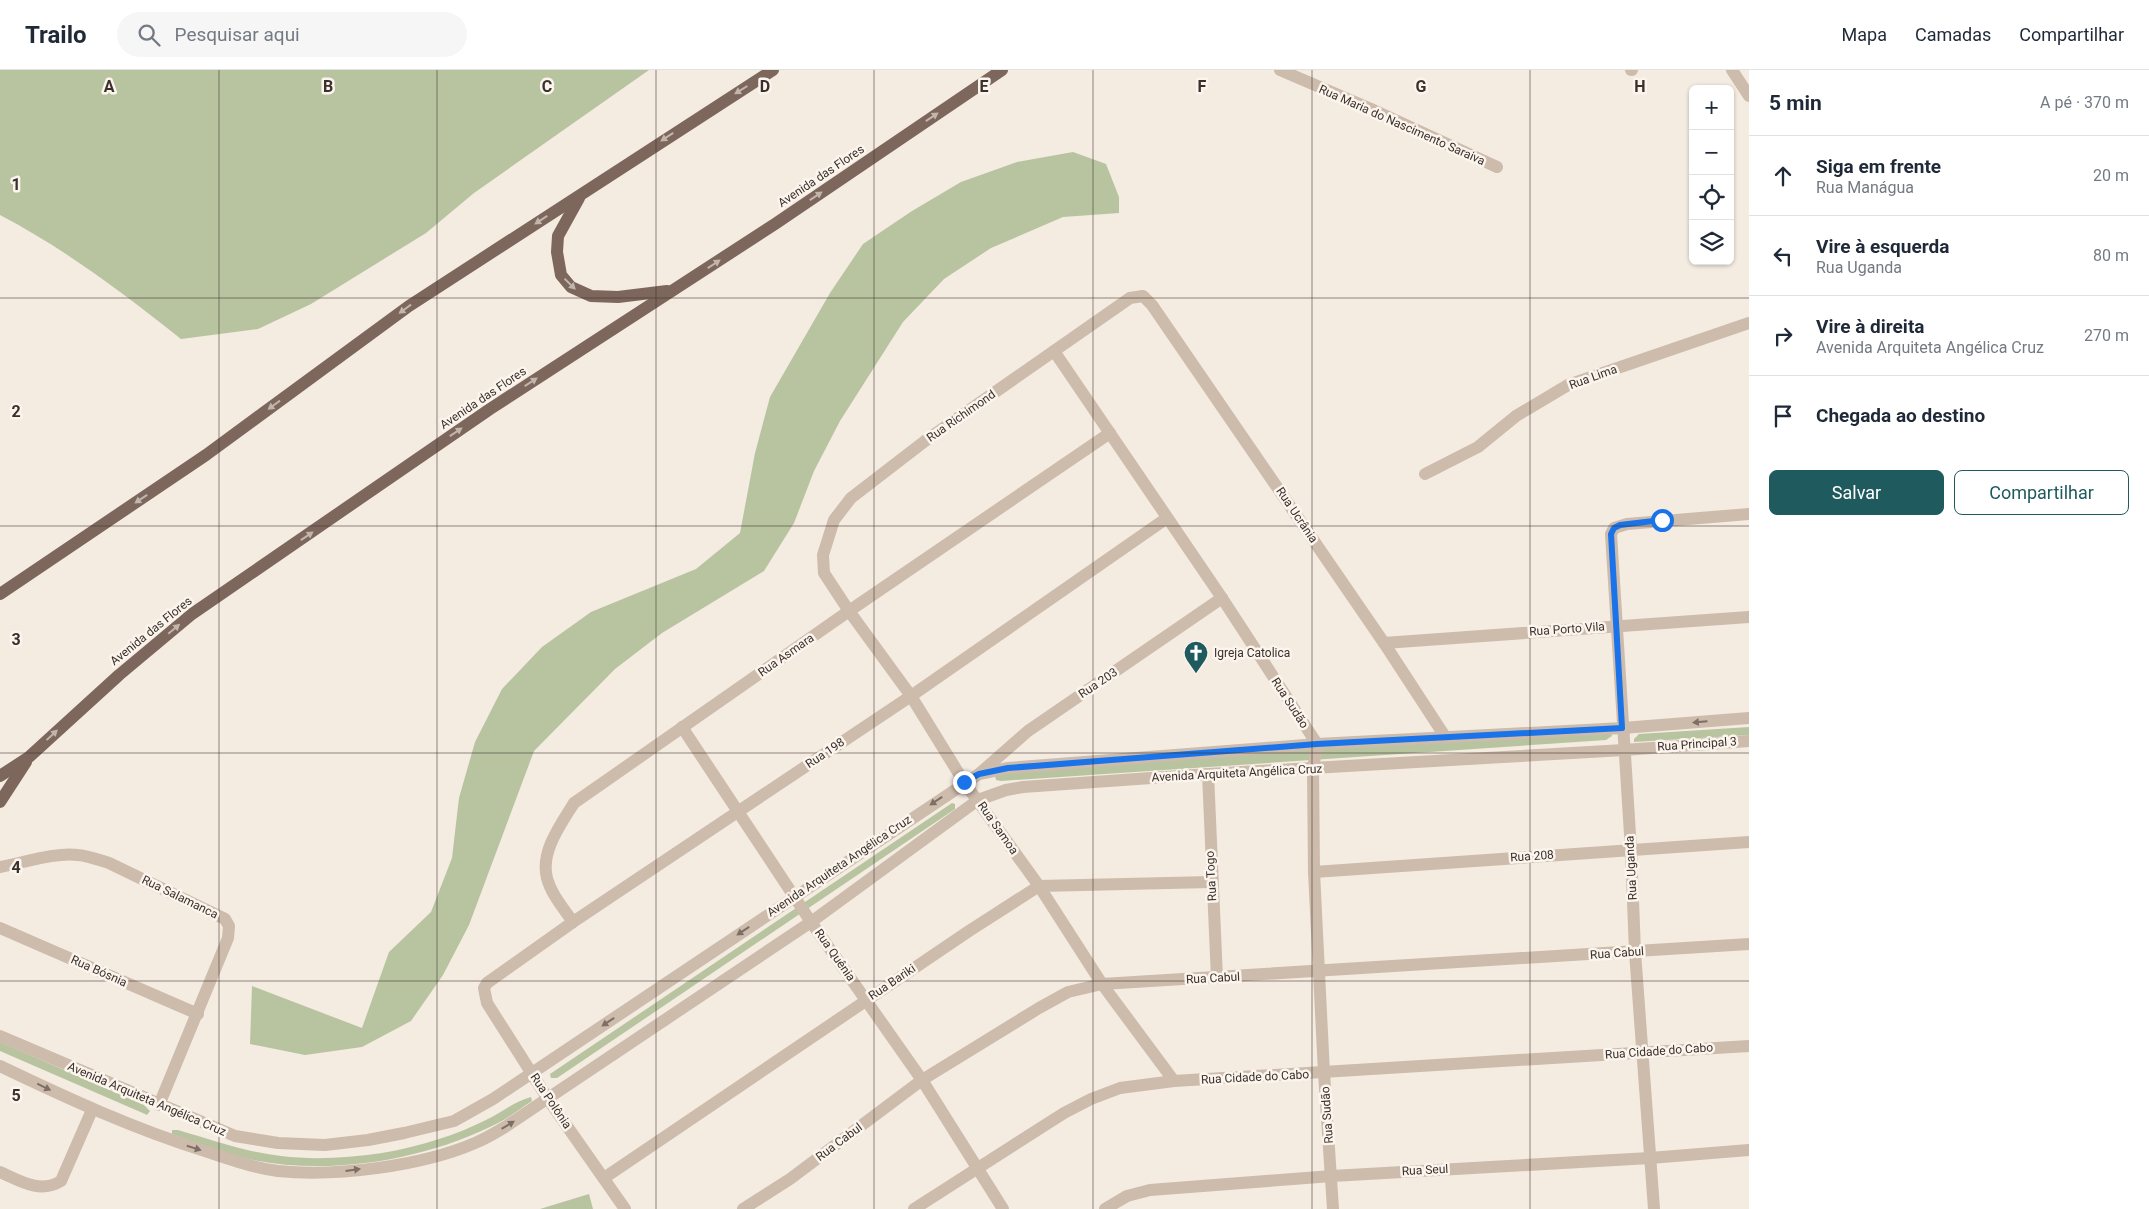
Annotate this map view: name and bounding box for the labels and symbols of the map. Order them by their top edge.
text: A [104,77,115,96]
text: B [323,77,333,96]
text: C [542,77,552,96]
text: D [760,77,770,96]
text: E [980,77,989,96]
text: F [1198,77,1207,96]
text: G [1416,77,1427,96]
text: H [1634,77,1646,96]
street label: Rua Maria do Nascimento Saraiva [1317,82,1487,168]
one-way arrow [734,86,747,95]
one-way arrow [925,112,938,122]
one-way arrow [660,133,674,142]
street label: Avenida das Flores [775,142,867,210]
text: 1 [11,175,21,194]
one-way arrow [809,191,822,201]
one-way arrow [534,215,548,225]
one-way arrow [707,259,720,268]
one-way arrow [564,278,576,290]
one-way arrow [399,304,412,315]
street label: Rua Lima [1567,362,1619,392]
street label: Avenida das Flores [437,364,529,432]
one-way arrow [524,377,537,387]
street label: Rua Richimond [924,387,998,445]
one-way arrow [268,400,281,411]
text: 2 [11,402,21,421]
one-way arrow [449,427,463,437]
street label: Rua Ucrânia [1273,485,1321,545]
one-way arrow [134,494,148,504]
route start [1651,509,1674,532]
one-way arrow [301,531,314,540]
street label: Avenida das Flores [107,594,195,668]
street label: Rua Porto Vila [1529,619,1605,639]
one-way arrow [168,623,181,634]
text: 3 [11,630,21,649]
street label: Rua Asmara [755,631,817,679]
church icon: Igreja Catolica [1183,640,1209,674]
place label: Igreja Catolica [1214,646,1290,660]
street label: Rua 203 [1076,665,1120,701]
street label: Rua Sudão [1268,675,1312,731]
one-way arrow [1692,718,1708,726]
one-way arrow [46,729,58,741]
street label: Rua Principal 3 [1657,734,1737,754]
street label: Rua 198 [803,735,847,771]
street label: Avenida Arquiteta Angélica Cruz [1151,762,1323,784]
route end [953,771,976,794]
one-way arrow [929,796,942,806]
street label: Rua Samoa [975,799,1021,857]
street label: Avenida Arquiteta Angélica Cruz [764,812,914,920]
street label: Rua Uganda [1622,835,1640,901]
street label: Rua 208 [1510,847,1555,865]
street label: Rua Togo [1203,850,1219,901]
text: 4 [11,858,21,877]
street label: Rua Salamanca [140,872,220,922]
one-way arrow [736,926,749,936]
street label: Rua Quênia [812,926,858,984]
street label: Rua Cabul [1590,944,1644,962]
street label: Rua Bósnia [69,952,129,990]
street label: Rua Bariki [866,961,918,1003]
street label: Rua Cabul [1186,970,1240,986]
one-way arrow [601,1017,615,1026]
street label: Rua Cidade do Cabo [1605,1040,1714,1062]
street label: Avenida Arquiteta Angélica Cruz [66,1059,228,1139]
street label: Rua Cidade do Cabo [1201,1067,1310,1087]
street label: Rua Polônia [527,1071,575,1131]
one-way arrow [37,1083,51,1091]
text: 5 [11,1086,21,1105]
street label: Rua Sudão [1318,1086,1336,1144]
street label: Rua Cabul [813,1120,865,1164]
one-way arrow [501,1121,514,1130]
one-way arrow [187,1145,202,1152]
street label: Rua Seul [1401,1162,1449,1178]
one-way arrow [346,1166,362,1174]

